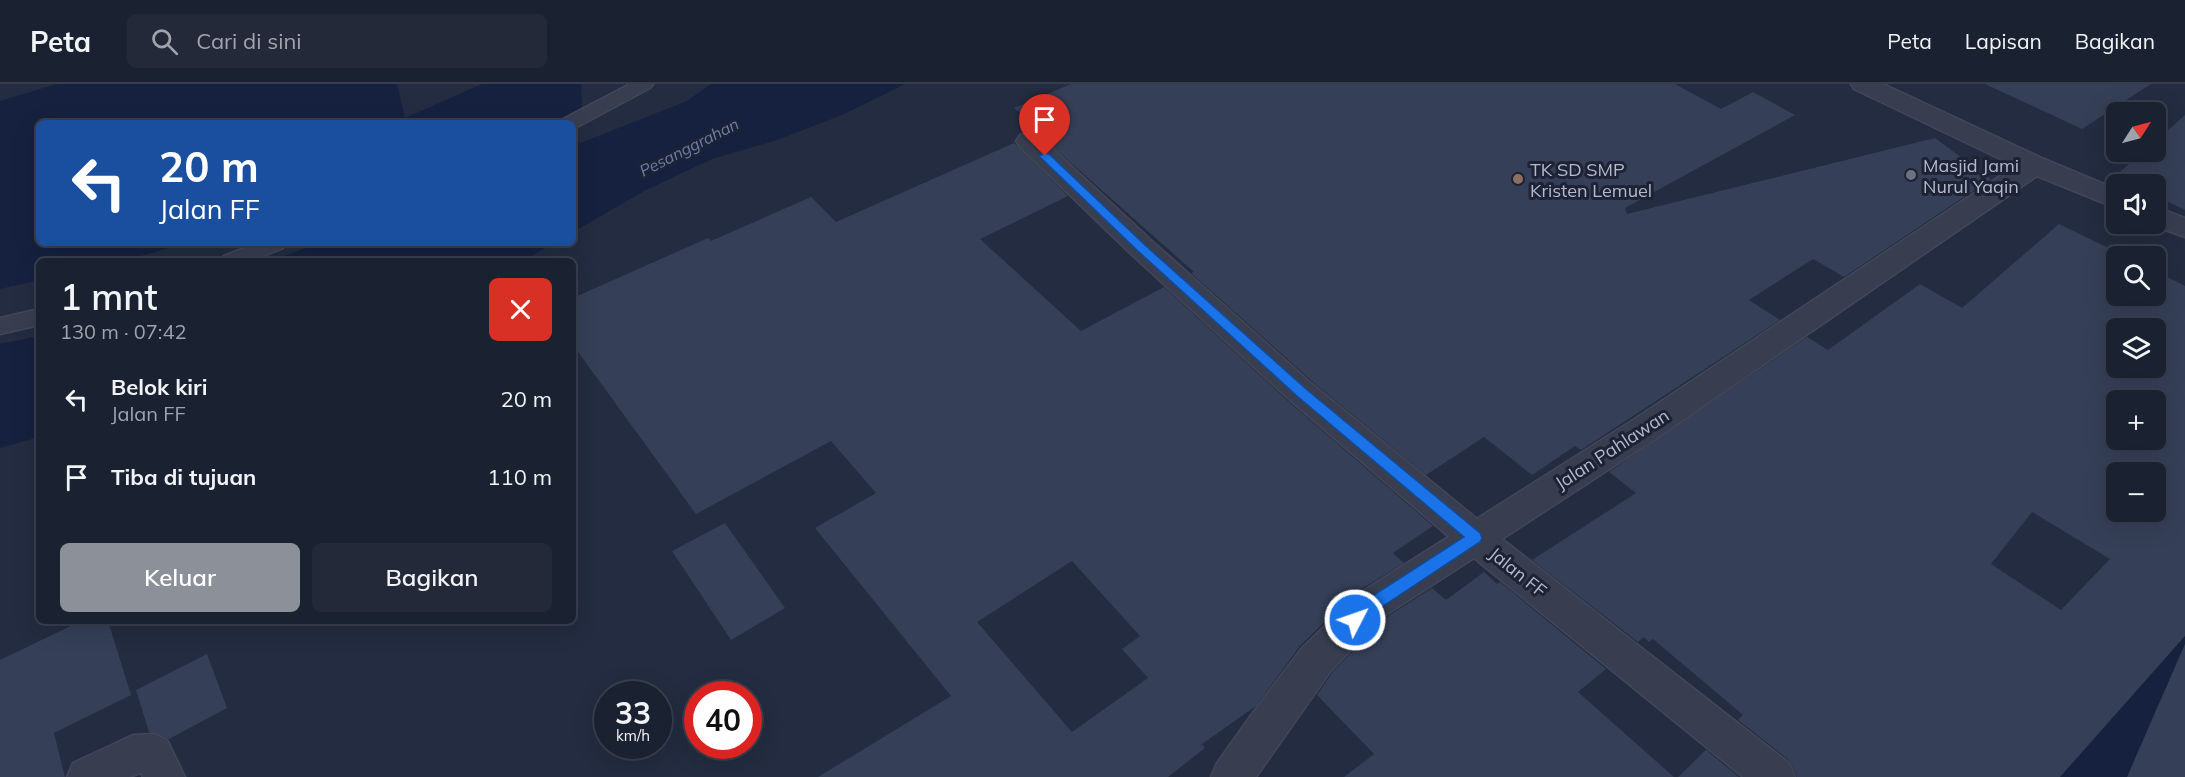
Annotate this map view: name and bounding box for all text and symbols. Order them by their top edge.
search box [127,14,547,68]
text: Peta [30,24,91,59]
icon: search [148,25,181,58]
text: Cari di sini [196,27,302,55]
text: Peta [1887,28,1932,54]
text: Lapisan [1965,28,2042,54]
text: Bagikan [2075,28,2155,54]
pin [1019,94,1070,156]
north arrow [2106,102,2166,162]
map controls [2106,102,2166,522]
icon: arrive [1028,103,1061,136]
water label: Pesanggrahan [636,113,742,181]
text: 20 m [159,140,259,193]
icon: left [60,144,138,222]
place label: Masjid Jami Nurul Yaqin [1923,154,2019,198]
place label: TK SD SMP Kristen Lemuel [1530,158,1652,202]
marker: Masjid Jami Nurul Yaqin [1904,168,1918,182]
marker: TK SD SMP Kristen Lemuel [1511,172,1525,186]
button: sound [2106,174,2166,234]
text: Jalan FF [159,192,260,226]
button: search [2106,246,2166,306]
text: 1 mnt [60,274,158,319]
button: close [489,278,552,341]
button: layers [2106,318,2166,378]
text: 130 m · 07:42 [60,319,186,344]
text: Belok kiri [111,373,207,401]
icon: left [60,383,93,416]
text: 20 m [501,385,552,413]
button: + [2106,390,2166,450]
text: Jalan FF [111,401,186,426]
street label: Jalan Pahlawan [1551,404,1673,494]
icon: arrive [60,461,93,494]
button: − [2106,462,2166,522]
text: Tiba di tujuan [111,463,256,491]
text: 110 m [487,463,552,491]
street label: Jalan FF [1485,542,1551,602]
button: Keluar [60,543,300,612]
button: Bagikan [312,543,552,612]
position arrow [1323,588,1387,652]
speed limit sign: 40 [684,681,762,759]
text: 33 [615,694,651,732]
text: km/h [616,726,650,745]

